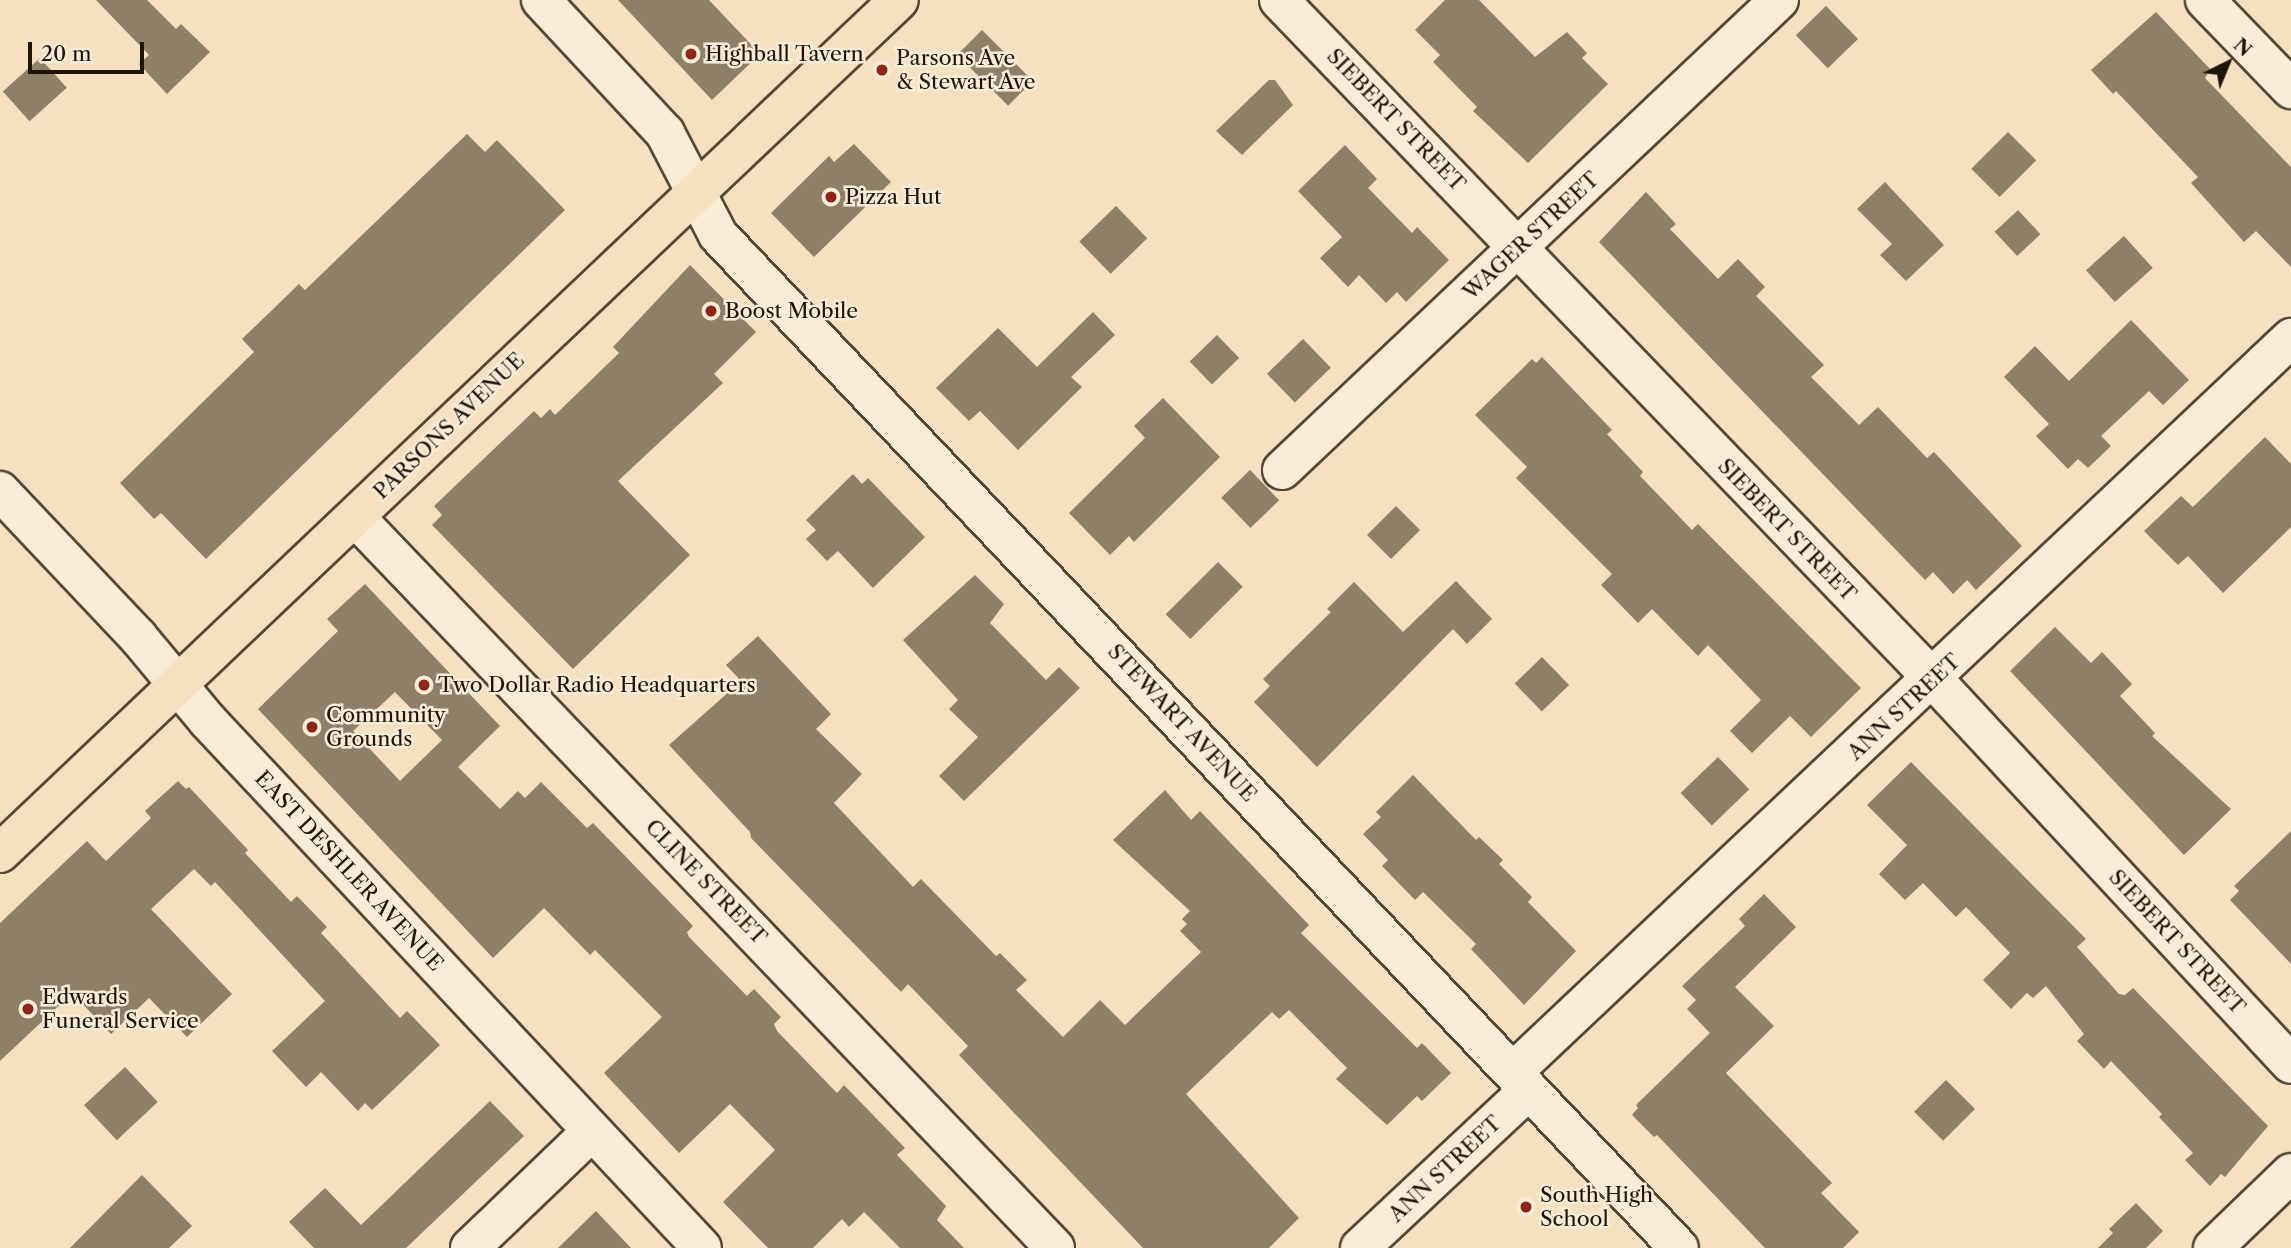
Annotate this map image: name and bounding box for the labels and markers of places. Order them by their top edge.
place label: Highball Tavern [705,41,864,67]
place label: Parsons Ave & Stewart Ave [896,45,1036,95]
marker: Highball Tavern [683,46,699,62]
marker: Parsons Ave & Stewart Ave [874,62,890,78]
place label: Pizza Hut [845,184,942,210]
marker: Pizza Hut [823,189,839,205]
place label: Boost Mobile [725,298,858,324]
marker: Boost Mobile [703,303,719,319]
place label: Two Dollar Radio Headquarters [438,672,756,698]
marker: Two Dollar Radio Headquarters [416,677,432,693]
place label: Community Grounds [326,702,446,752]
marker: Community Grounds [304,719,320,735]
place label: Edwards Funeral Service [42,984,199,1034]
marker: Edwards Funeral Service [20,1001,36,1017]
place label: South High School [1540,1182,1653,1232]
marker: South High School [1518,1199,1534,1215]

